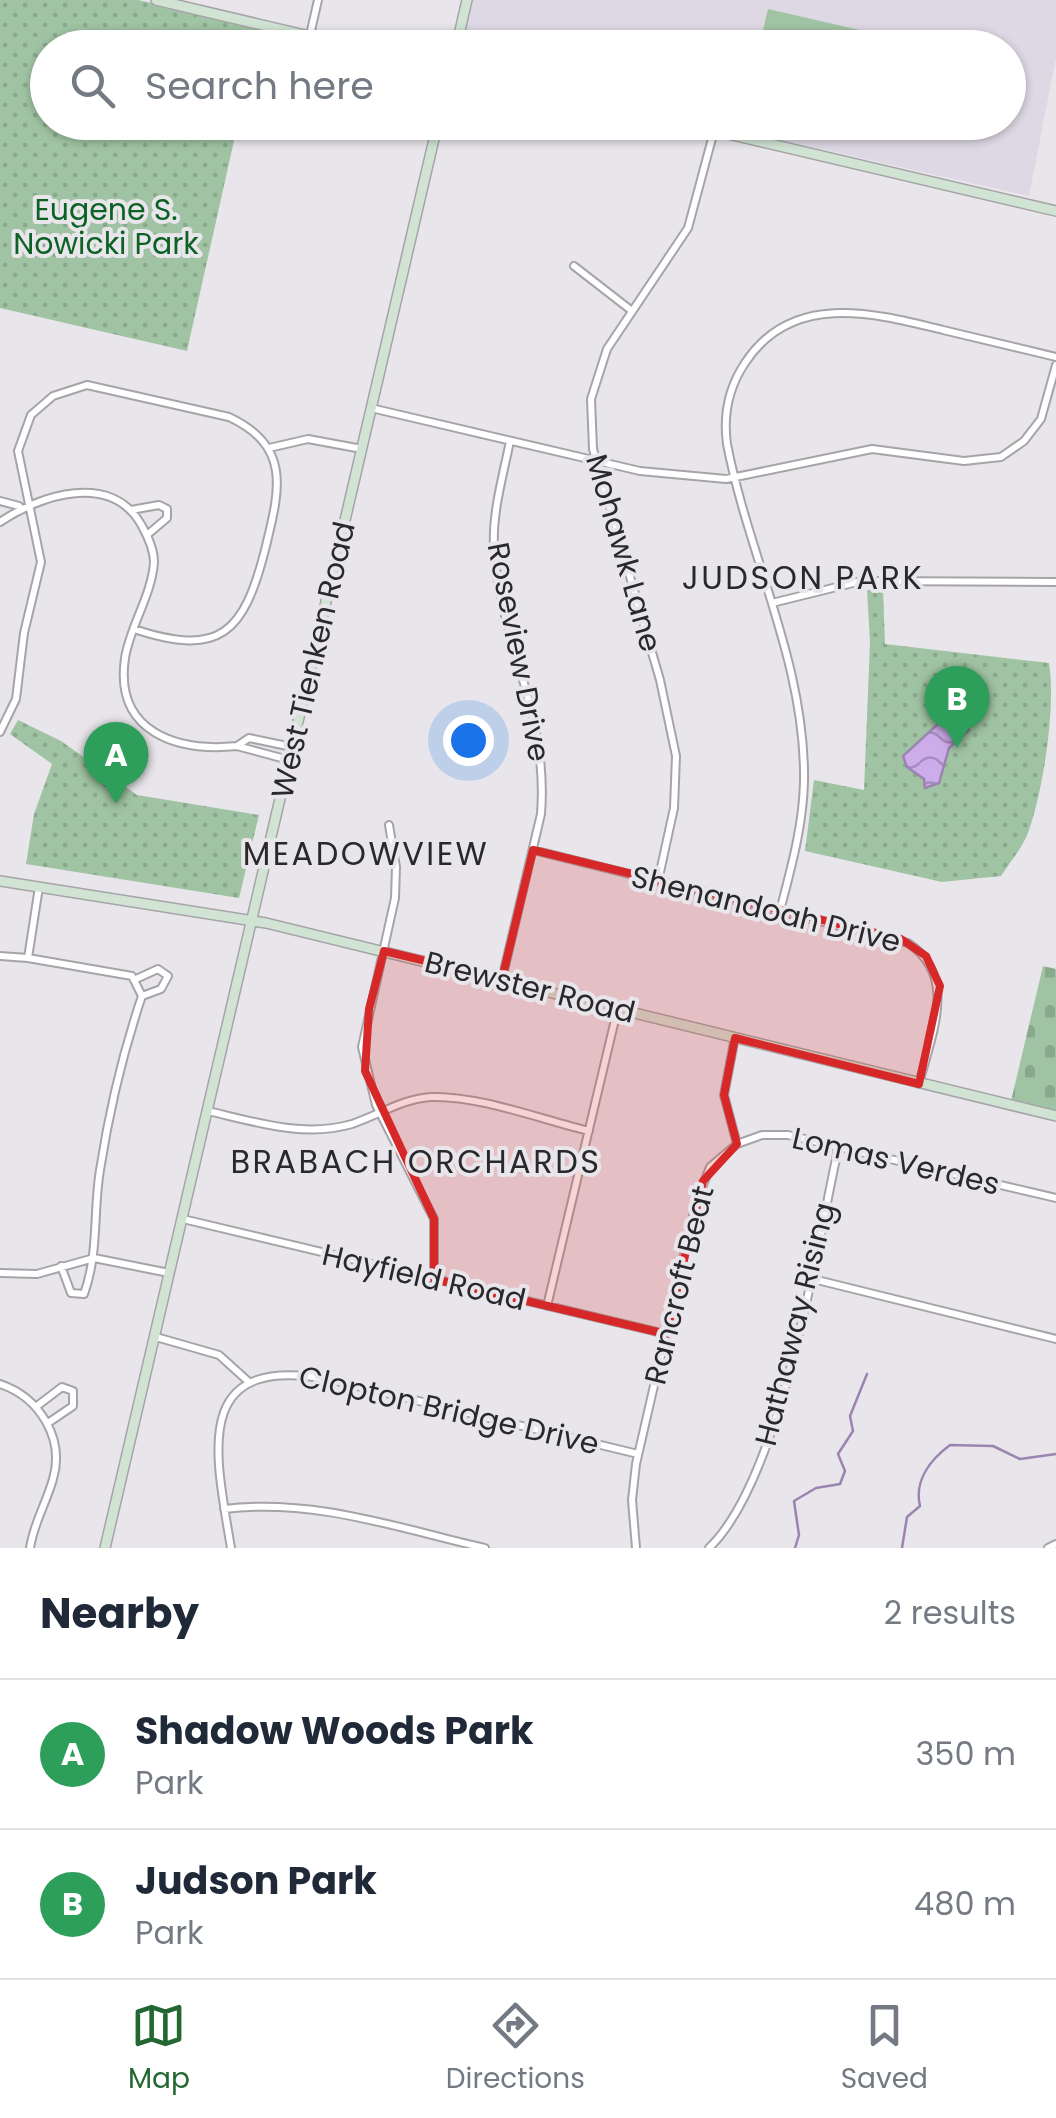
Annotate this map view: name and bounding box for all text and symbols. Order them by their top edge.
search box [30,30,1026,140]
icon: search [65,58,120,113]
text: Search here [145,59,374,112]
park label: Eugene S. Nowicki Park [13,188,199,265]
street label: Mohawk Lane [575,449,673,657]
street label: West Tienken Road [260,517,366,803]
street label: Roseview Drive [477,539,561,765]
district label: JUDSON PARK [682,555,924,600]
pin: B [924,666,990,748]
your location [443,715,494,766]
pin: A [84,722,148,804]
district label: MEADOWVIEW [243,831,489,876]
street label: Shenandoah Drive [627,855,905,963]
street label: Brewster Road [420,940,640,1034]
street label: Lomas Verdes [788,1116,1004,1206]
district label: BRABACH ORCHARDS [230,1139,602,1184]
street label: Rancroft Beat [634,1181,724,1389]
street label: Hathaway Rising [744,1198,846,1450]
street label: Hayfield Road [318,1233,530,1321]
street label: Clopton Bridge Drive [295,1355,603,1465]
text: Nearby [40,1584,199,1643]
text: 2 results [884,1590,1016,1635]
text: Shadow Woods Park [135,1704,533,1757]
text: A [61,1731,84,1776]
text: 350 m [915,1731,1016,1776]
text: Park [135,1760,204,1805]
text: Judson Park [135,1854,377,1907]
text: B [62,1881,83,1926]
text: 480 m [914,1881,1016,1926]
text: Park [135,1910,204,1955]
tab: Map [128,1998,190,2100]
tab: Directions [446,1998,585,2100]
tab: Saved [841,1998,928,2100]

